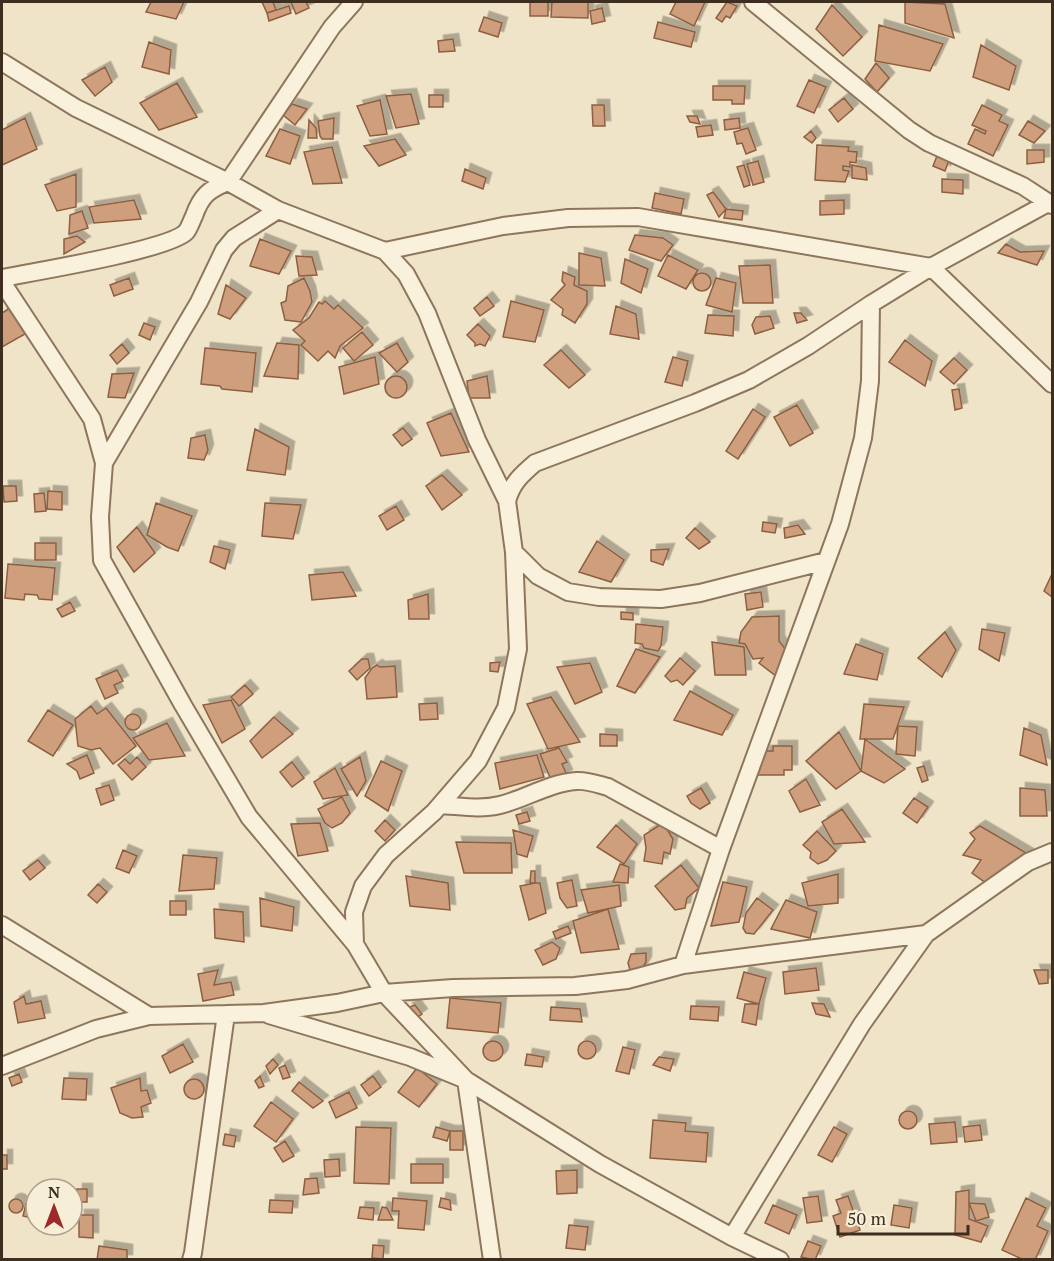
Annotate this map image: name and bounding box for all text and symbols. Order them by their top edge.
north arrow [24,1177,84,1237]
text: N [48,1181,60,1203]
scale bar [838,1198,968,1236]
text: 50 m [847,1206,887,1230]

